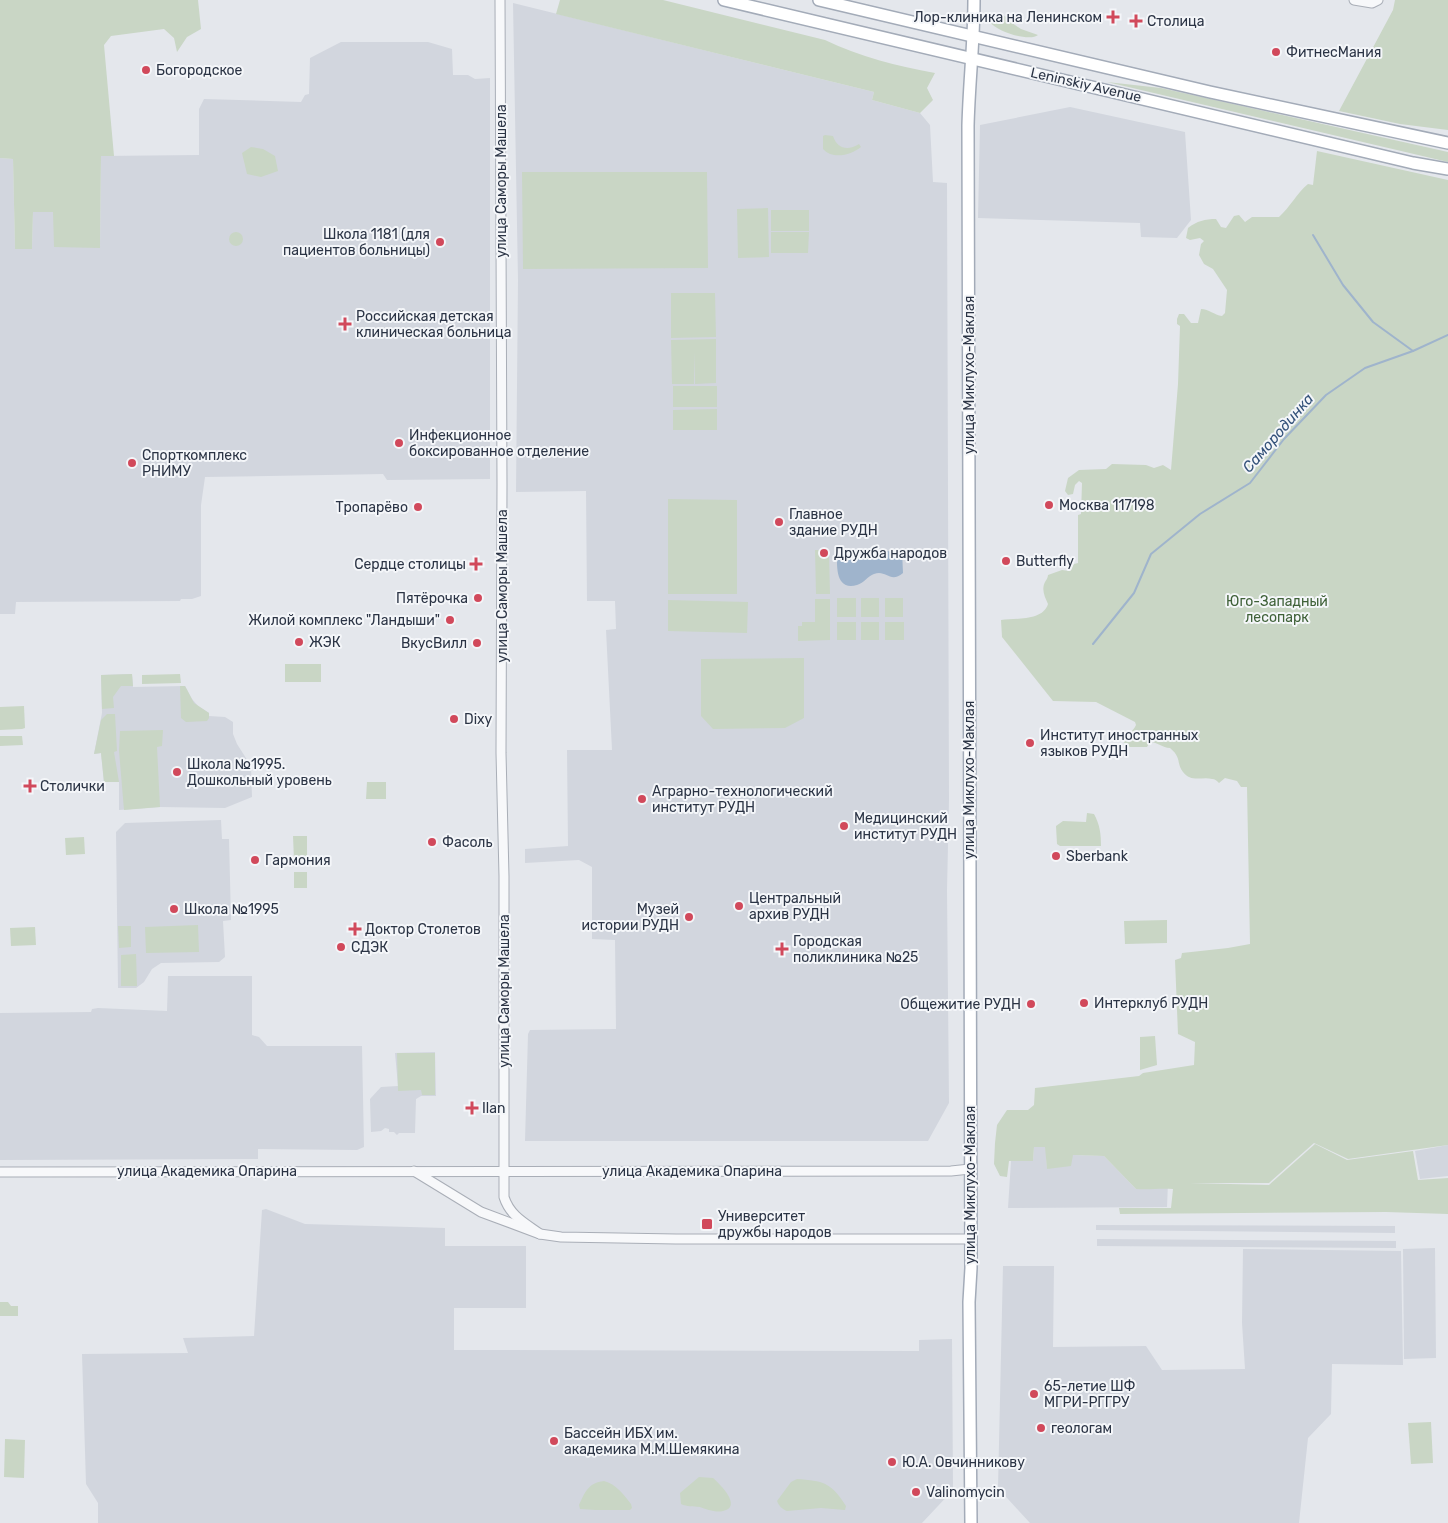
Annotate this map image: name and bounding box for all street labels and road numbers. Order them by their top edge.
street label: Leninskiy Avenue [1029,64,1143,106]
street label: улица Саморы Машела [493,104,510,258]
street label: улица Миклухо-Маклая [961,296,978,454]
street label: улица Саморы Машела [494,509,511,663]
street label: улица Миклухо-Маклая [961,701,978,859]
street label: улица Саморы Машела [496,914,513,1068]
street label: улица Миклухо-Маклая [962,1106,979,1264]
street label: улица Академика Опарина [117,1163,297,1180]
street label: улица Академика Опарина [602,1163,782,1180]

